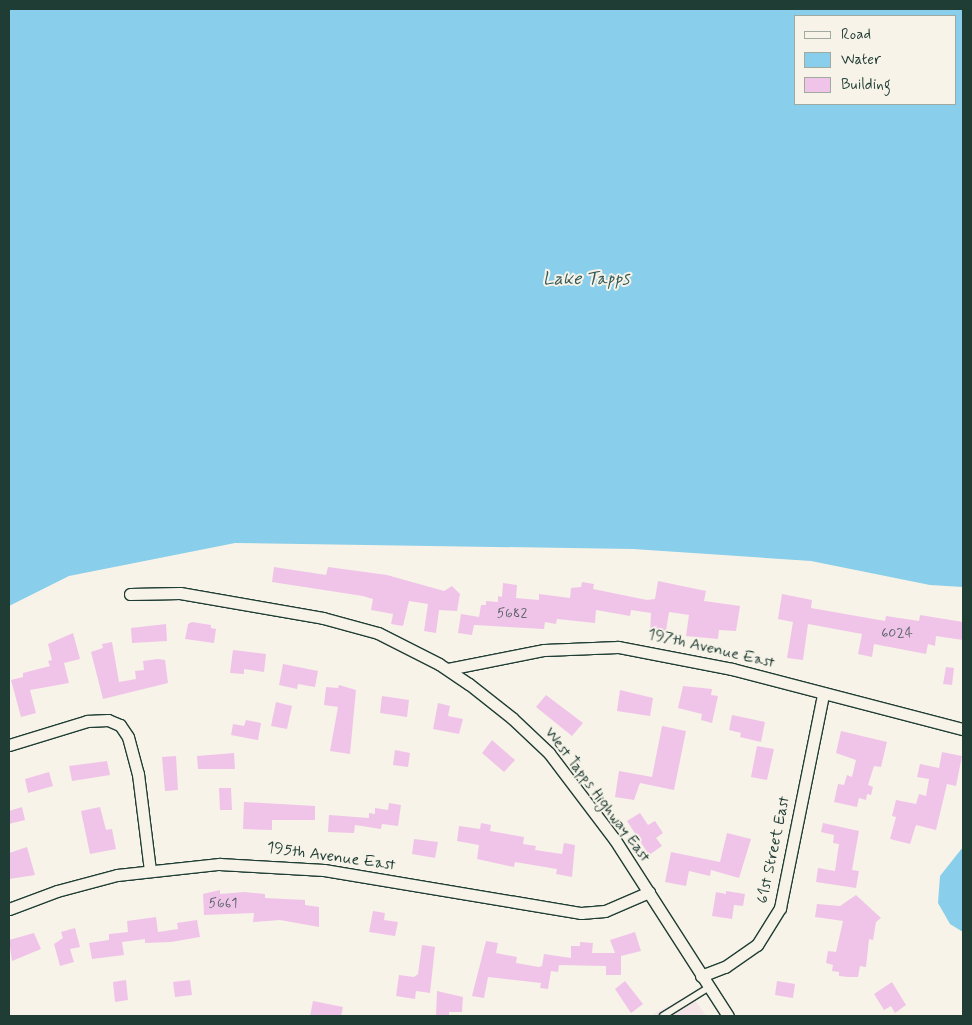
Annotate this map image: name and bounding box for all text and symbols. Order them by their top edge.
legend [794,15,957,105]
text: Road [841,25,871,45]
text: Water [841,50,881,70]
text: Building [841,75,891,95]
water label: Lake Tapps [544,268,628,290]
house number: 5682 [497,605,527,621]
street label: 197th Avenue East [647,625,775,673]
house number: 6024 [881,625,913,641]
street label: West Tapps Highway East [540,723,654,867]
street label: 61st Street East [753,795,795,905]
street label: 195th Avenue East [267,839,395,875]
house number: 5661 [209,895,237,911]

